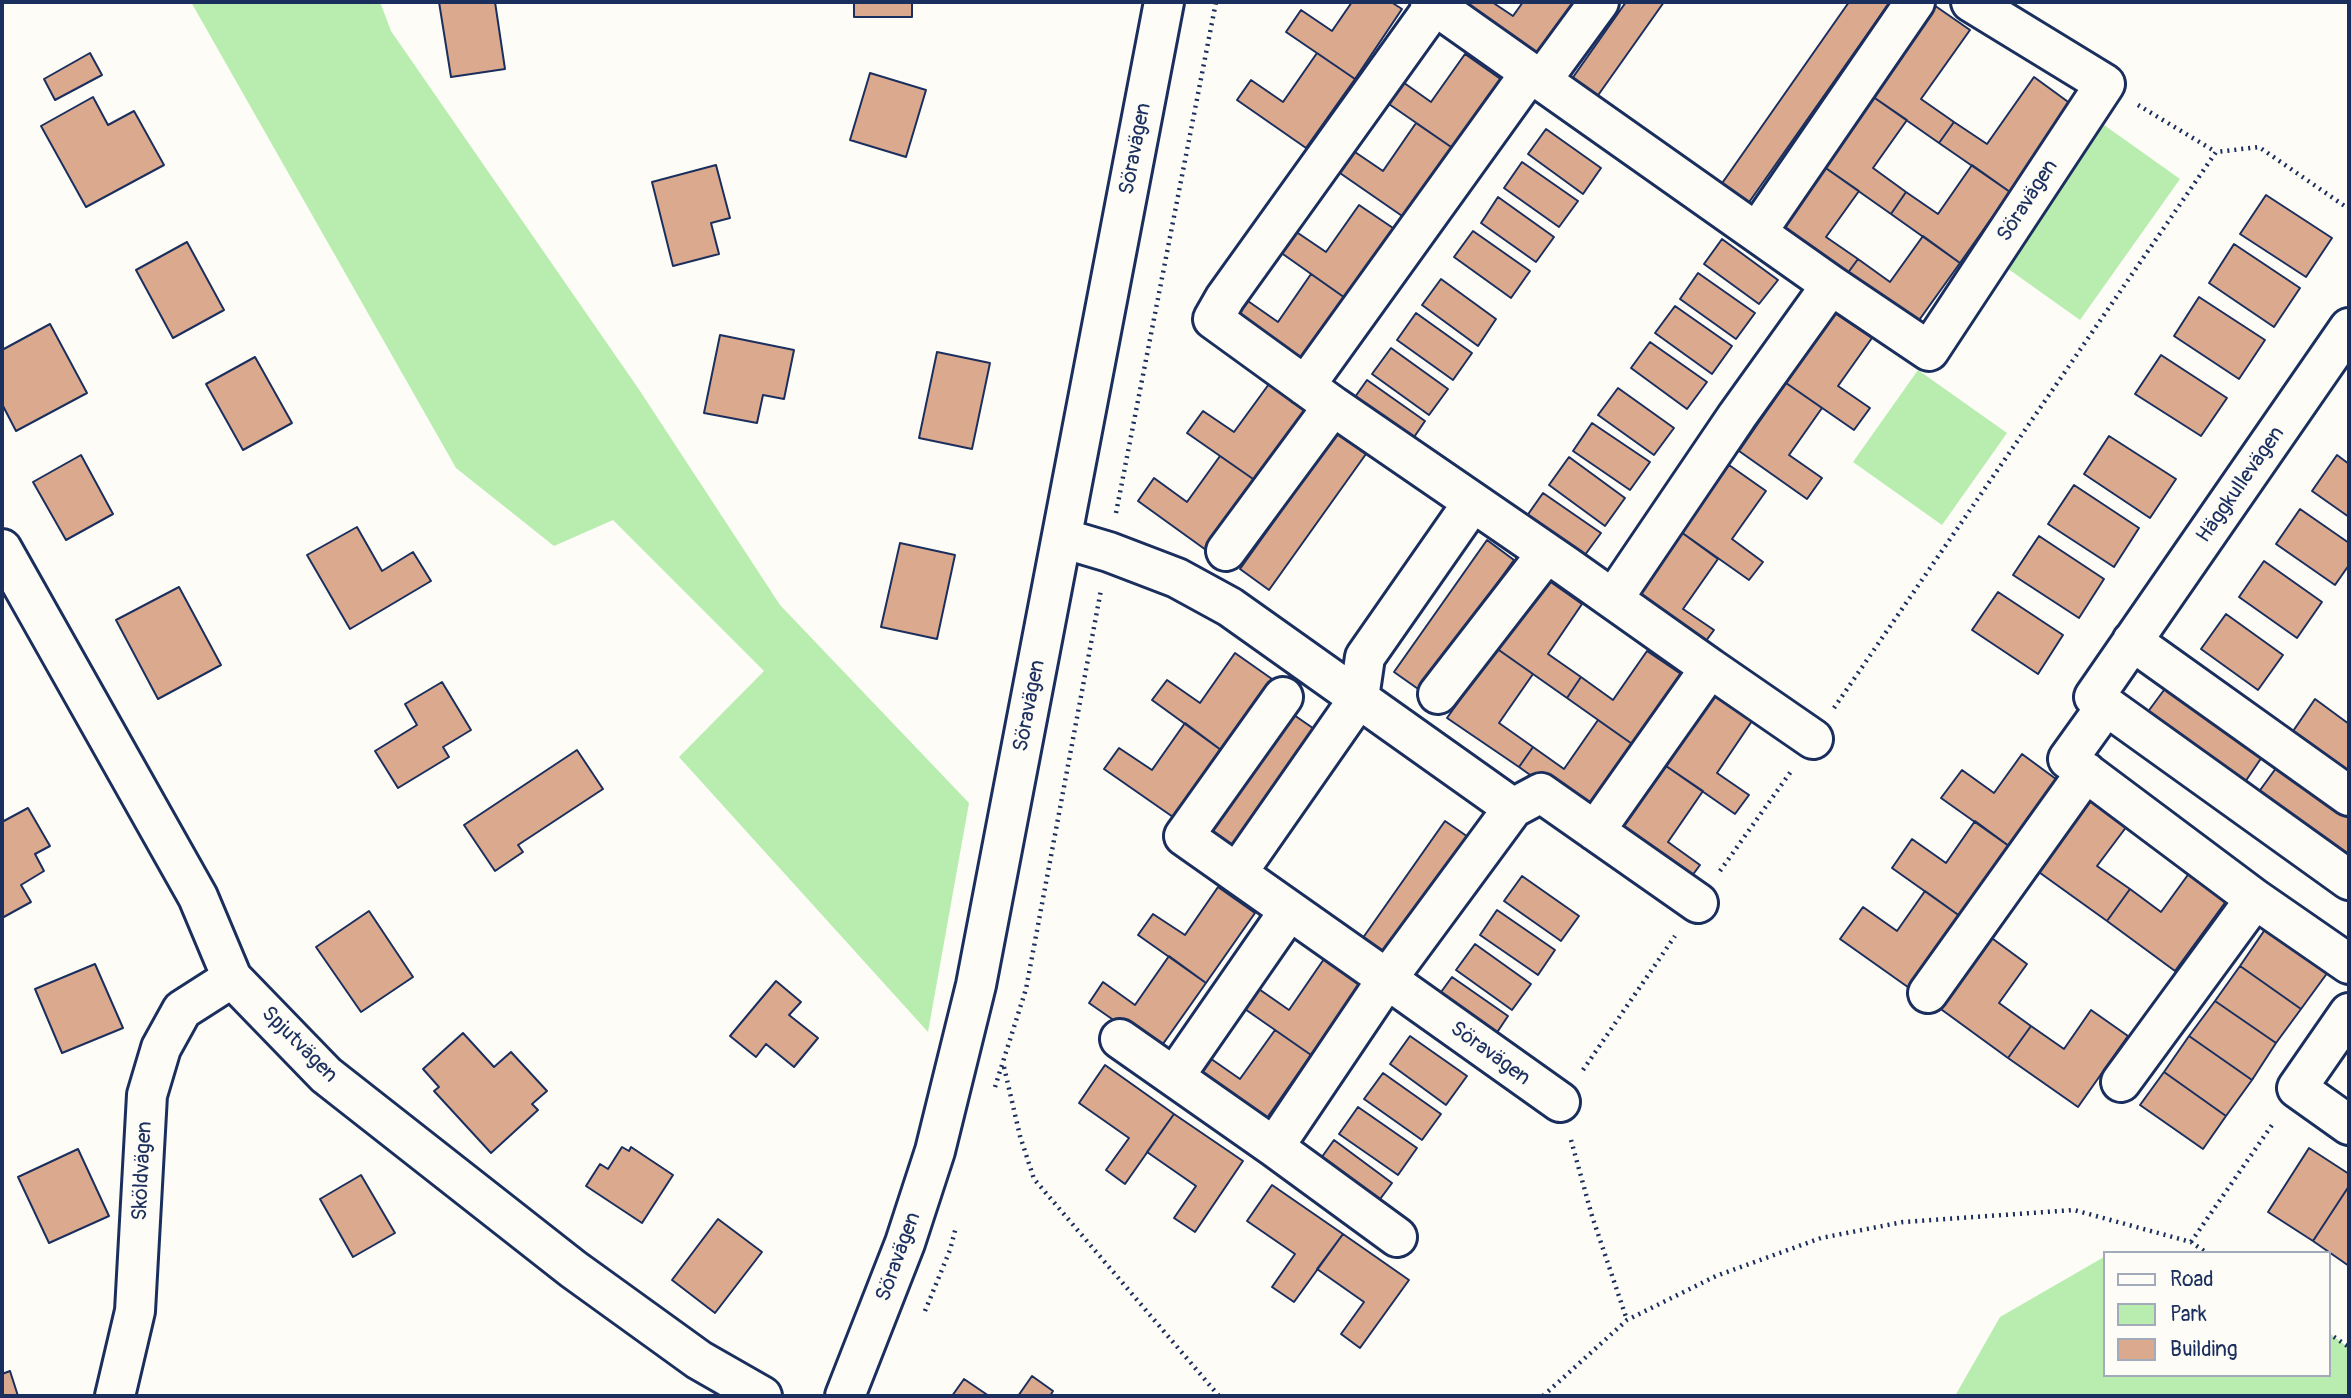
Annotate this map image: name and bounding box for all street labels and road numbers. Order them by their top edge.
street label: Söravägen [1115,101,1157,197]
street label: Söravägen [1992,155,2064,247]
street label: Häggkullevägen [2192,422,2290,548]
street label: Söravägen [1009,658,1051,754]
street label: Spjutvägen [256,1002,342,1088]
street label: Söravägen [1445,1017,1535,1091]
street label: Sköldvägen [128,1121,158,1221]
street label: Söravägen [871,1209,927,1305]

